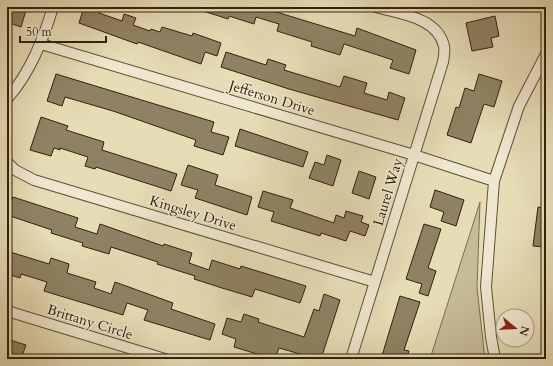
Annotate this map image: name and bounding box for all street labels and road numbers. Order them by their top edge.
street label: Jefferson Drive [225,75,317,120]
street label: Laurel Way [369,155,407,228]
street label: Kingsley Drive [147,191,239,235]
street label: Brittany Circle [45,300,135,344]

